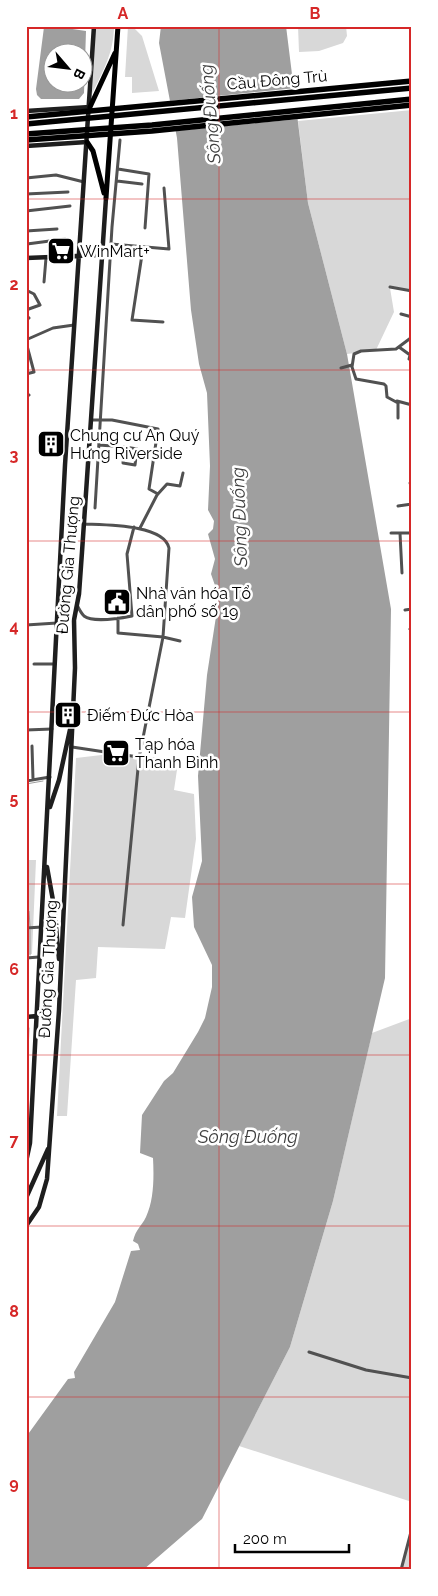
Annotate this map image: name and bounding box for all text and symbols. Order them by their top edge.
text: A [118,4,129,23]
text: B [310,4,321,23]
north arrow [42,42,92,92]
water label: Sông Đuống [195,63,225,166]
text: B [70,66,89,82]
street label: Cầu Đông Trù [226,66,328,94]
text: 1 [10,104,18,123]
supermarket icon: WinMart+ [46,236,76,266]
place label: WinMart+ [80,242,150,261]
text: 2 [9,275,19,294]
place label: Chung cư An Quý Hưng Riverside [70,426,200,463]
building icon: Chung cư An Quý Hưng Riverside [36,429,66,459]
text: 3 [10,446,19,465]
water label: Sông Đuống [227,466,251,568]
street label: Đường Gia Thượng [53,495,83,635]
place label: Nhà văn hóa Tổ dân phố số 19 [136,584,251,621]
public building icon: Nhà văn hóa Tổ dân phố số 19 [102,587,132,617]
text: 4 [9,617,19,636]
building icon: Điếm Đức Hòa [53,700,83,730]
place label: Điếm Đức Hòa [87,706,194,725]
place label: Tạp hóa Thanh Bình [135,735,218,772]
supermarket icon: Tạp hóa Thanh Bình [101,738,131,768]
text: 5 [10,789,19,808]
street label: Đường Gia Thượng [35,899,61,1039]
text: 6 [9,960,19,979]
water label: Sông Đuống [197,1126,298,1147]
text: 7 [10,1131,19,1150]
text: 8 [9,1302,19,1321]
text: 9 [9,1474,19,1493]
scale bar [235,1521,349,1553]
text: 200 m [243,1530,287,1548]

